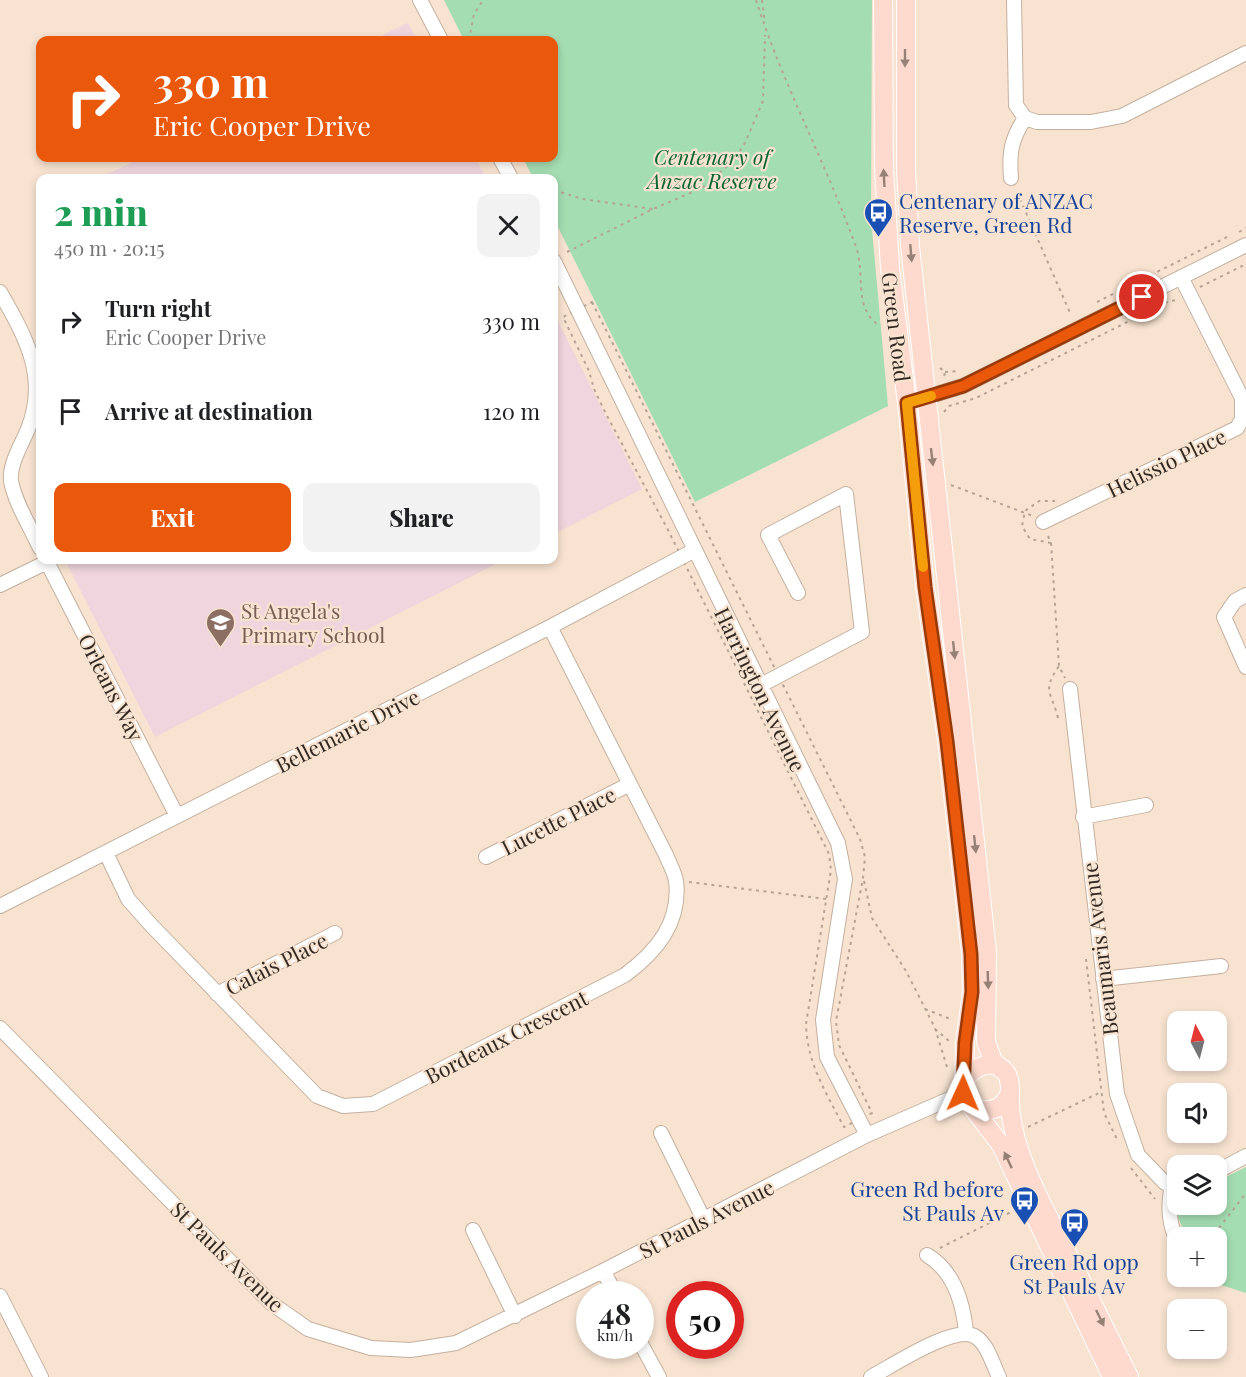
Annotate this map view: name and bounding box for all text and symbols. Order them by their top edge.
one-way arrow [900,49,910,68]
text: 330 m [153,53,269,109]
icon: right [54,60,132,138]
text: Eric Cooper Drive [153,107,371,143]
park label: Centenary of Anzac Reserve [645,142,777,194]
one-way arrow [880,168,889,187]
place label: Centenary of ANZAC Reserve, Green Rd [899,186,1093,238]
text: 2 min [54,187,148,235]
button: close [477,194,540,257]
bus stop icon: Centenary of ANZAC Reserve, Green Rd [862,196,894,238]
text: 450 m · 20:15 [54,234,165,261]
one-way arrow [906,244,916,263]
street label: Green Road [876,270,918,384]
pin [1116,271,1167,322]
icon: arrive [1125,280,1158,313]
text: Turn right [105,293,211,323]
icon: right [54,305,87,338]
text: 330 m [482,306,540,336]
text: Eric Cooper Drive [105,323,266,350]
icon: arrive [54,395,87,428]
text: Arrive at destination [105,396,313,426]
text: 120 m [483,396,540,426]
street label: Helissio Place [1102,421,1230,503]
one-way arrow [928,447,937,466]
button: Exit [54,483,291,552]
button: Share [303,483,540,552]
place label: St Angela's Primary School [241,596,385,648]
street label: Harrington Avenue [709,602,813,776]
school or university icon: St Angela's Primary School [204,606,236,648]
street label: Orleans Way [73,629,151,746]
one-way arrow [949,641,959,660]
street label: Bellemarie Drive [270,682,424,778]
street label: Lucette Place [496,779,620,861]
one-way arrow [970,835,980,854]
street label: Beaumaris Avenue [1074,861,1124,1037]
street label: Calais Place [220,925,332,1001]
one-way arrow [983,971,992,990]
street label: Bordeaux Crescent [420,983,593,1089]
north arrow [1167,1011,1227,1071]
map controls [1167,1011,1227,1359]
position arrow [931,1061,995,1125]
button: sound [1167,1083,1227,1143]
one-way arrow [1003,1151,1013,1169]
button: layers [1167,1155,1227,1215]
street label: St Pauls Avenue [634,1172,778,1264]
place label: Green Rd before St Pauls Av [850,1174,1005,1226]
bus stop icon: Green Rd before St Pauls Av [1009,1184,1041,1226]
street label: St Pauls Avenue [165,1195,291,1317]
bus stop icon: Green Rd opp St Pauls Av [1058,1206,1090,1248]
button: + [1167,1227,1227,1287]
place label: Green Rd opp St Pauls Av [1009,1247,1139,1299]
speed limit sign: 50 [666,1281,744,1359]
text: 48 [599,1293,631,1333]
button: − [1167,1299,1227,1359]
one-way arrow [1095,1310,1104,1327]
text: km/h [597,1325,633,1345]

